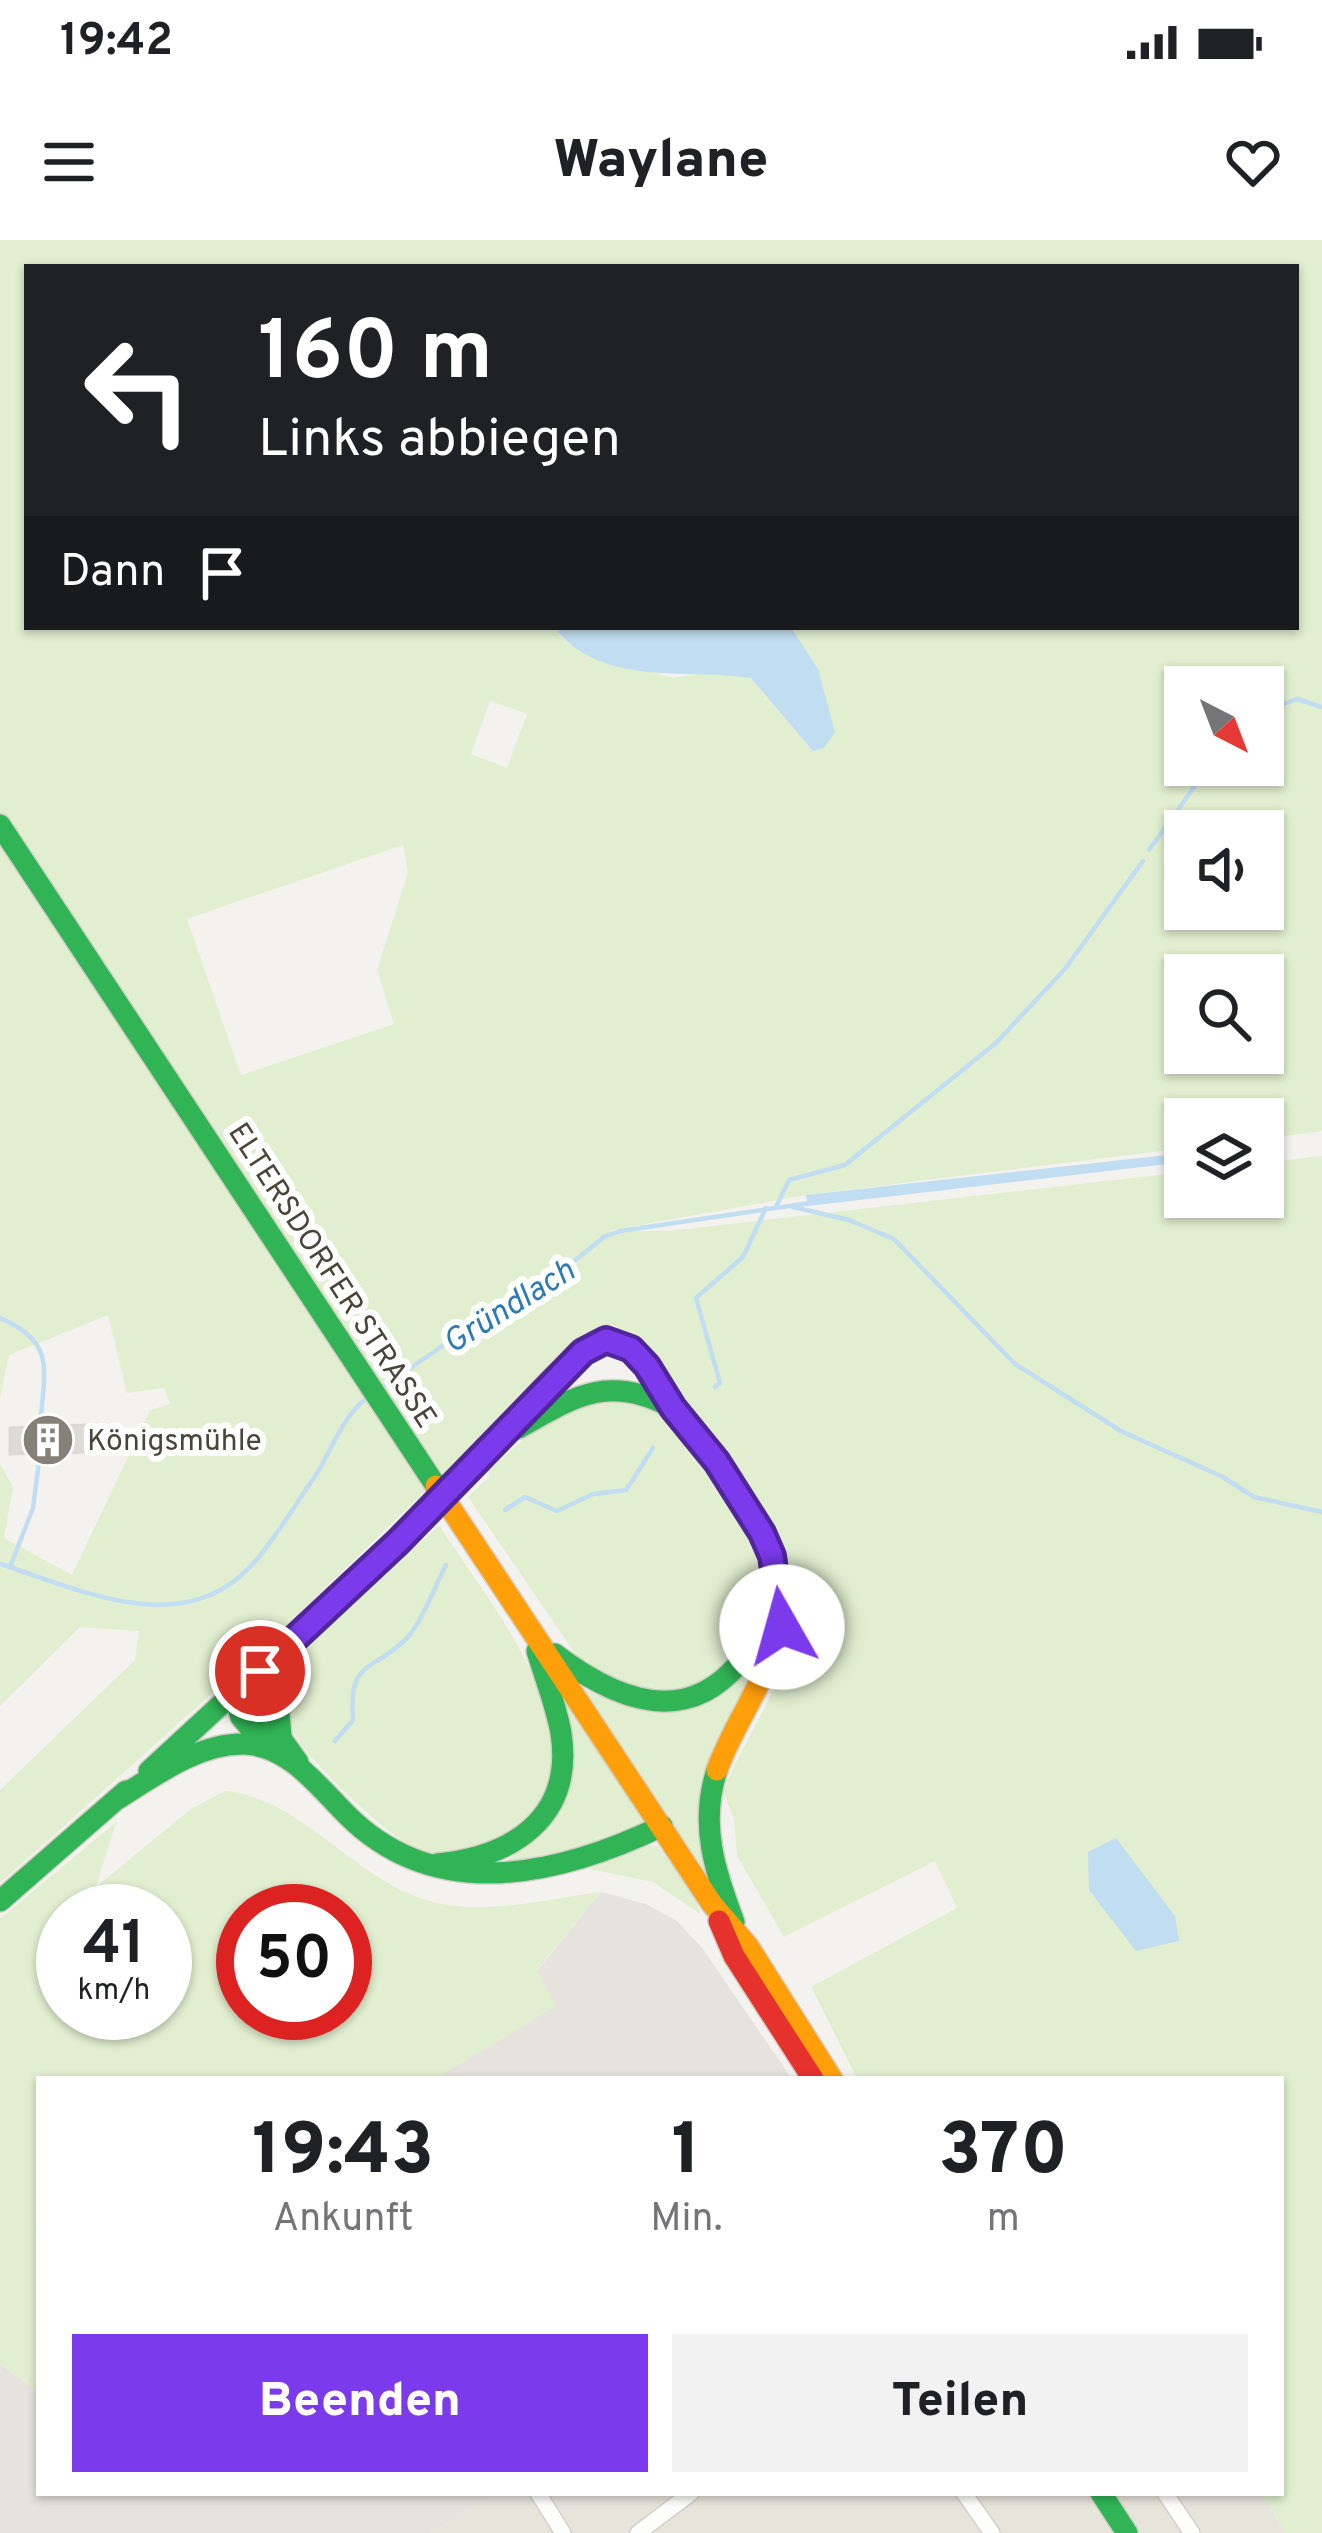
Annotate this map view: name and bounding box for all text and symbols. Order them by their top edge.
text: 19:42 [60,14,173,71]
text: Waylane [554,128,768,197]
icon: menu [36,129,102,195]
icon: heart [1220,129,1286,195]
text: 160 m [258,303,493,409]
icon: left [60,312,216,468]
text: Links abbiegen [258,407,621,476]
icon: arrive [189,540,255,606]
text: Dann [60,545,165,602]
north arrow [1164,666,1284,786]
map controls [1164,666,1284,1218]
button: sound [1164,810,1284,930]
button: search [1164,954,1284,1074]
button: layers [1164,1098,1284,1218]
street label: ELTERSDORFER STRASSE [218,1117,443,1436]
water label: Gründlach [436,1251,584,1365]
building icon: Königsmühle [20,1412,76,1468]
place label: Königsmühle [87,1424,262,1461]
position arrow [719,1564,845,1690]
pin [209,1620,311,1722]
icon: arrive [227,1638,293,1704]
speed limit sign: 50 [216,1884,372,2040]
text: 41 [83,1909,145,1985]
text: km/h [78,1973,150,2010]
text: 19:43 [252,2108,434,2200]
text: 1 [672,2108,701,2200]
text: 370 [939,2108,1068,2200]
text: Ankunft [273,2196,413,2245]
text: Min. [650,2196,722,2245]
text: m [987,2196,1020,2245]
button: Beenden [72,2334,648,2472]
button: Teilen [672,2334,1248,2472]

